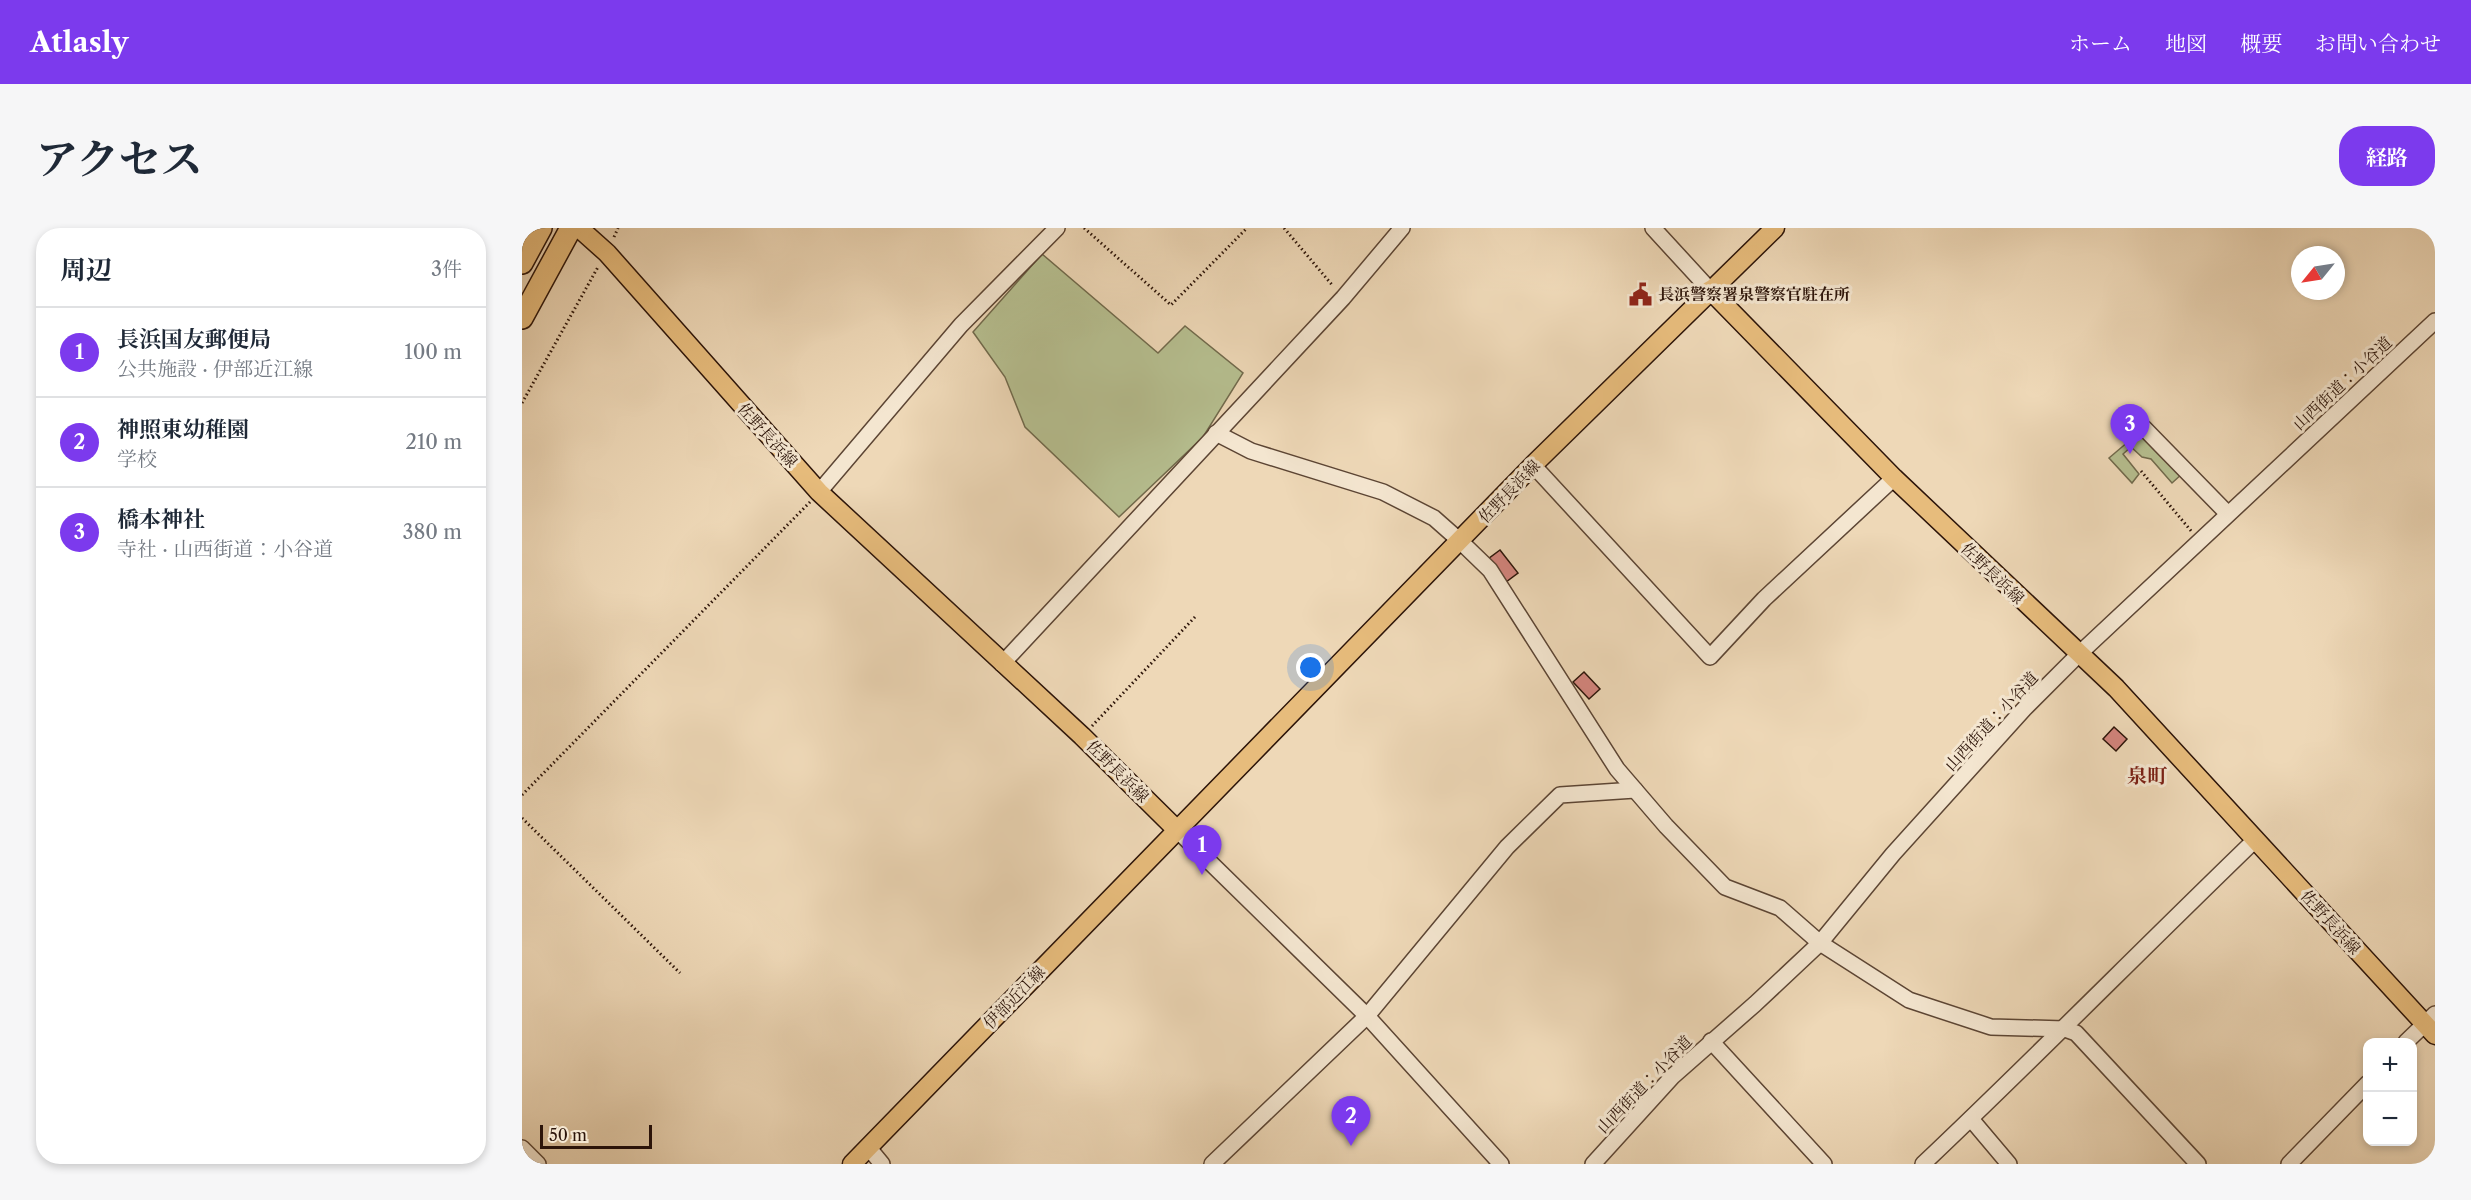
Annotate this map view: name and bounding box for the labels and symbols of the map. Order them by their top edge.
north arrow [2291,246,2345,300]
public building icon: 長浜警察署泉警察官駐在所 [1627,281,1653,307]
place label: 長浜警察署泉警察官駐在所 [1658,284,1850,304]
street label: 山西街道：小谷道 [2288,332,2396,434]
street label: 佐野長浜線 [734,399,802,471]
pin: 3 [2110,404,2150,454]
street label: 佐野長浜線 [1474,455,1544,527]
street label: 佐野長浜線 [1957,538,2029,608]
your location [1296,653,1325,682]
street label: 山西街道：小谷道 [1940,667,2042,775]
street label: 佐野長浜線 [1083,736,1153,806]
district label: 泉町 [2127,764,2168,788]
pin: 1 [1182,826,1222,875]
street label: 佐野長浜線 [2297,886,2365,958]
street label: 伊部近江線 [979,961,1049,1033]
street label: 山西街道：小谷道 [1592,1031,1696,1137]
pin: 2 [1332,1096,1370,1146]
scale bar [540,1122,652,1150]

